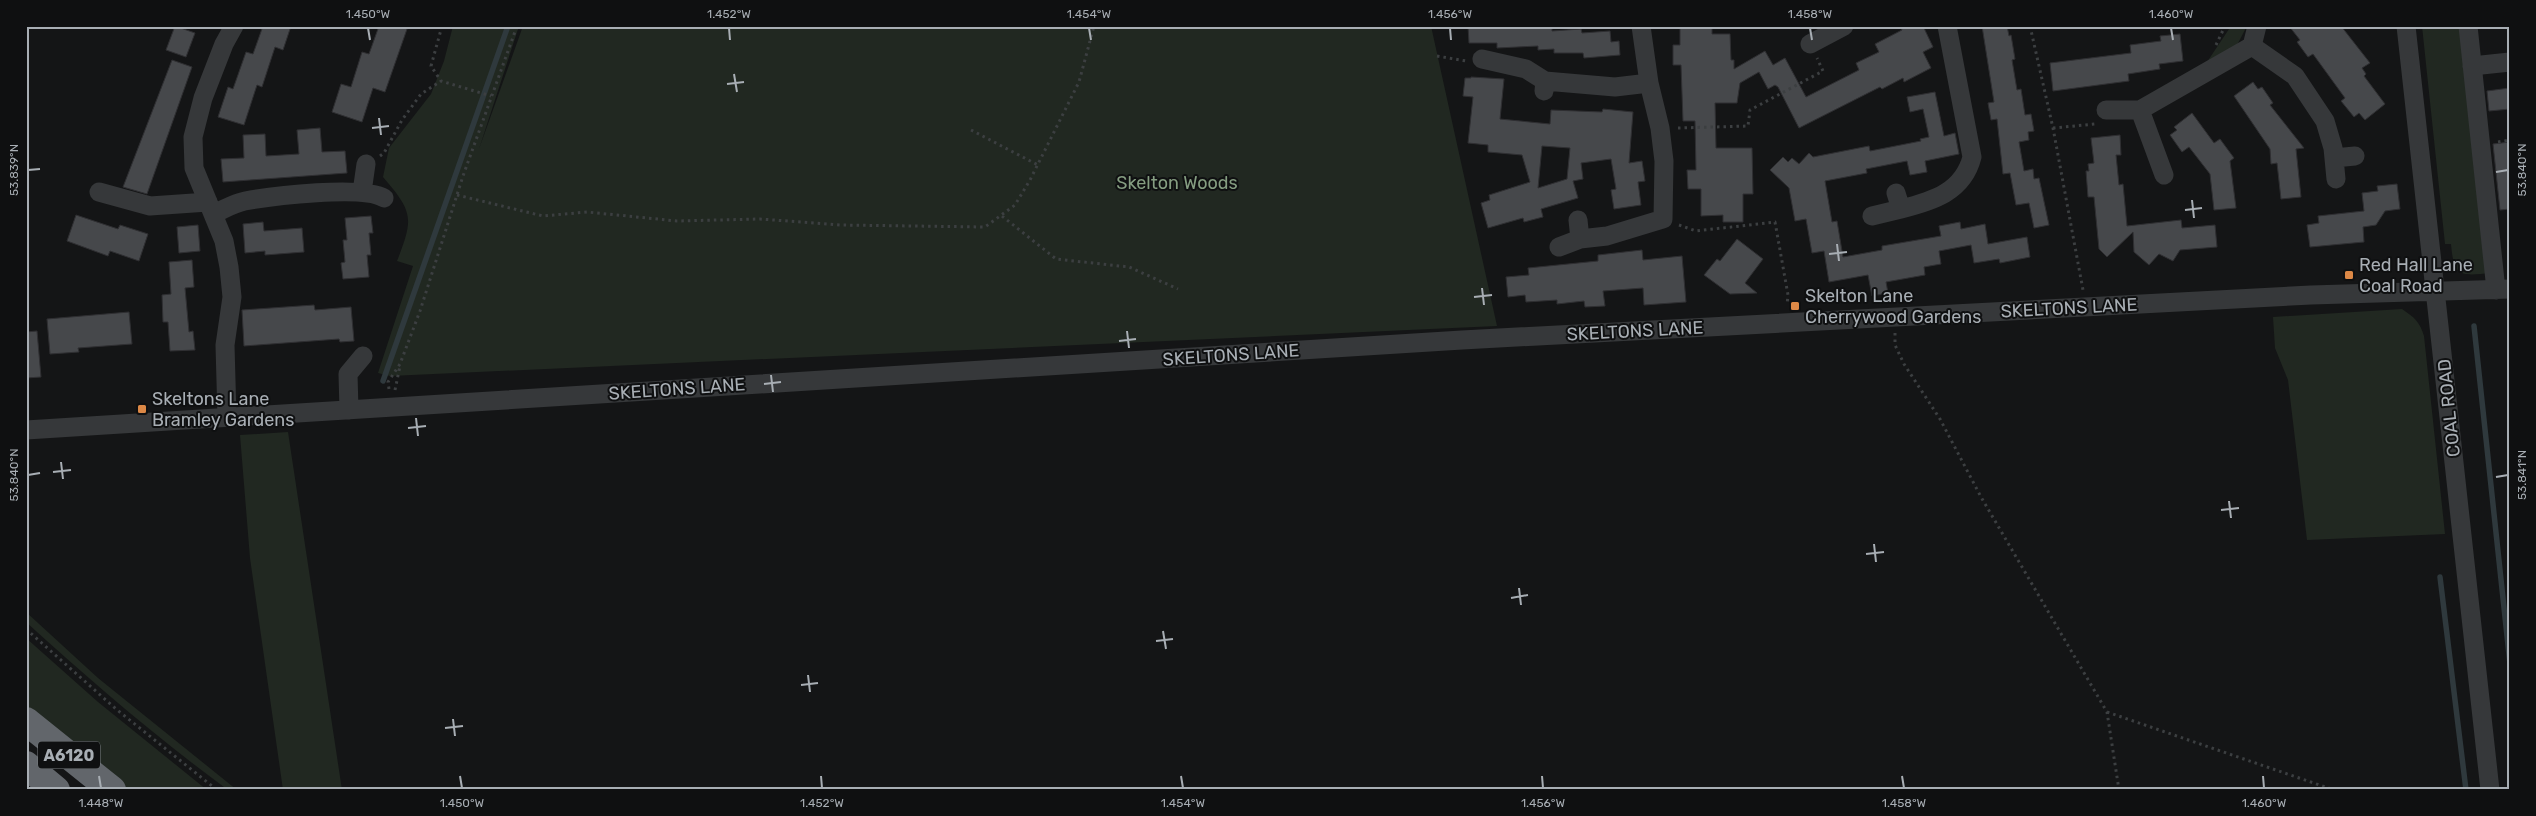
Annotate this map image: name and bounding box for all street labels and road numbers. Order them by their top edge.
street label: SKELTONS LANE [2000,293,2138,323]
street label: SKELTONS LANE [1566,316,1704,346]
street label: SKELTONS LANE [1162,339,1300,371]
street label: COAL ROAD [2433,358,2465,458]
street label: SKELTONS LANE [608,373,746,405]
road number: A6120 [38,742,100,768]

